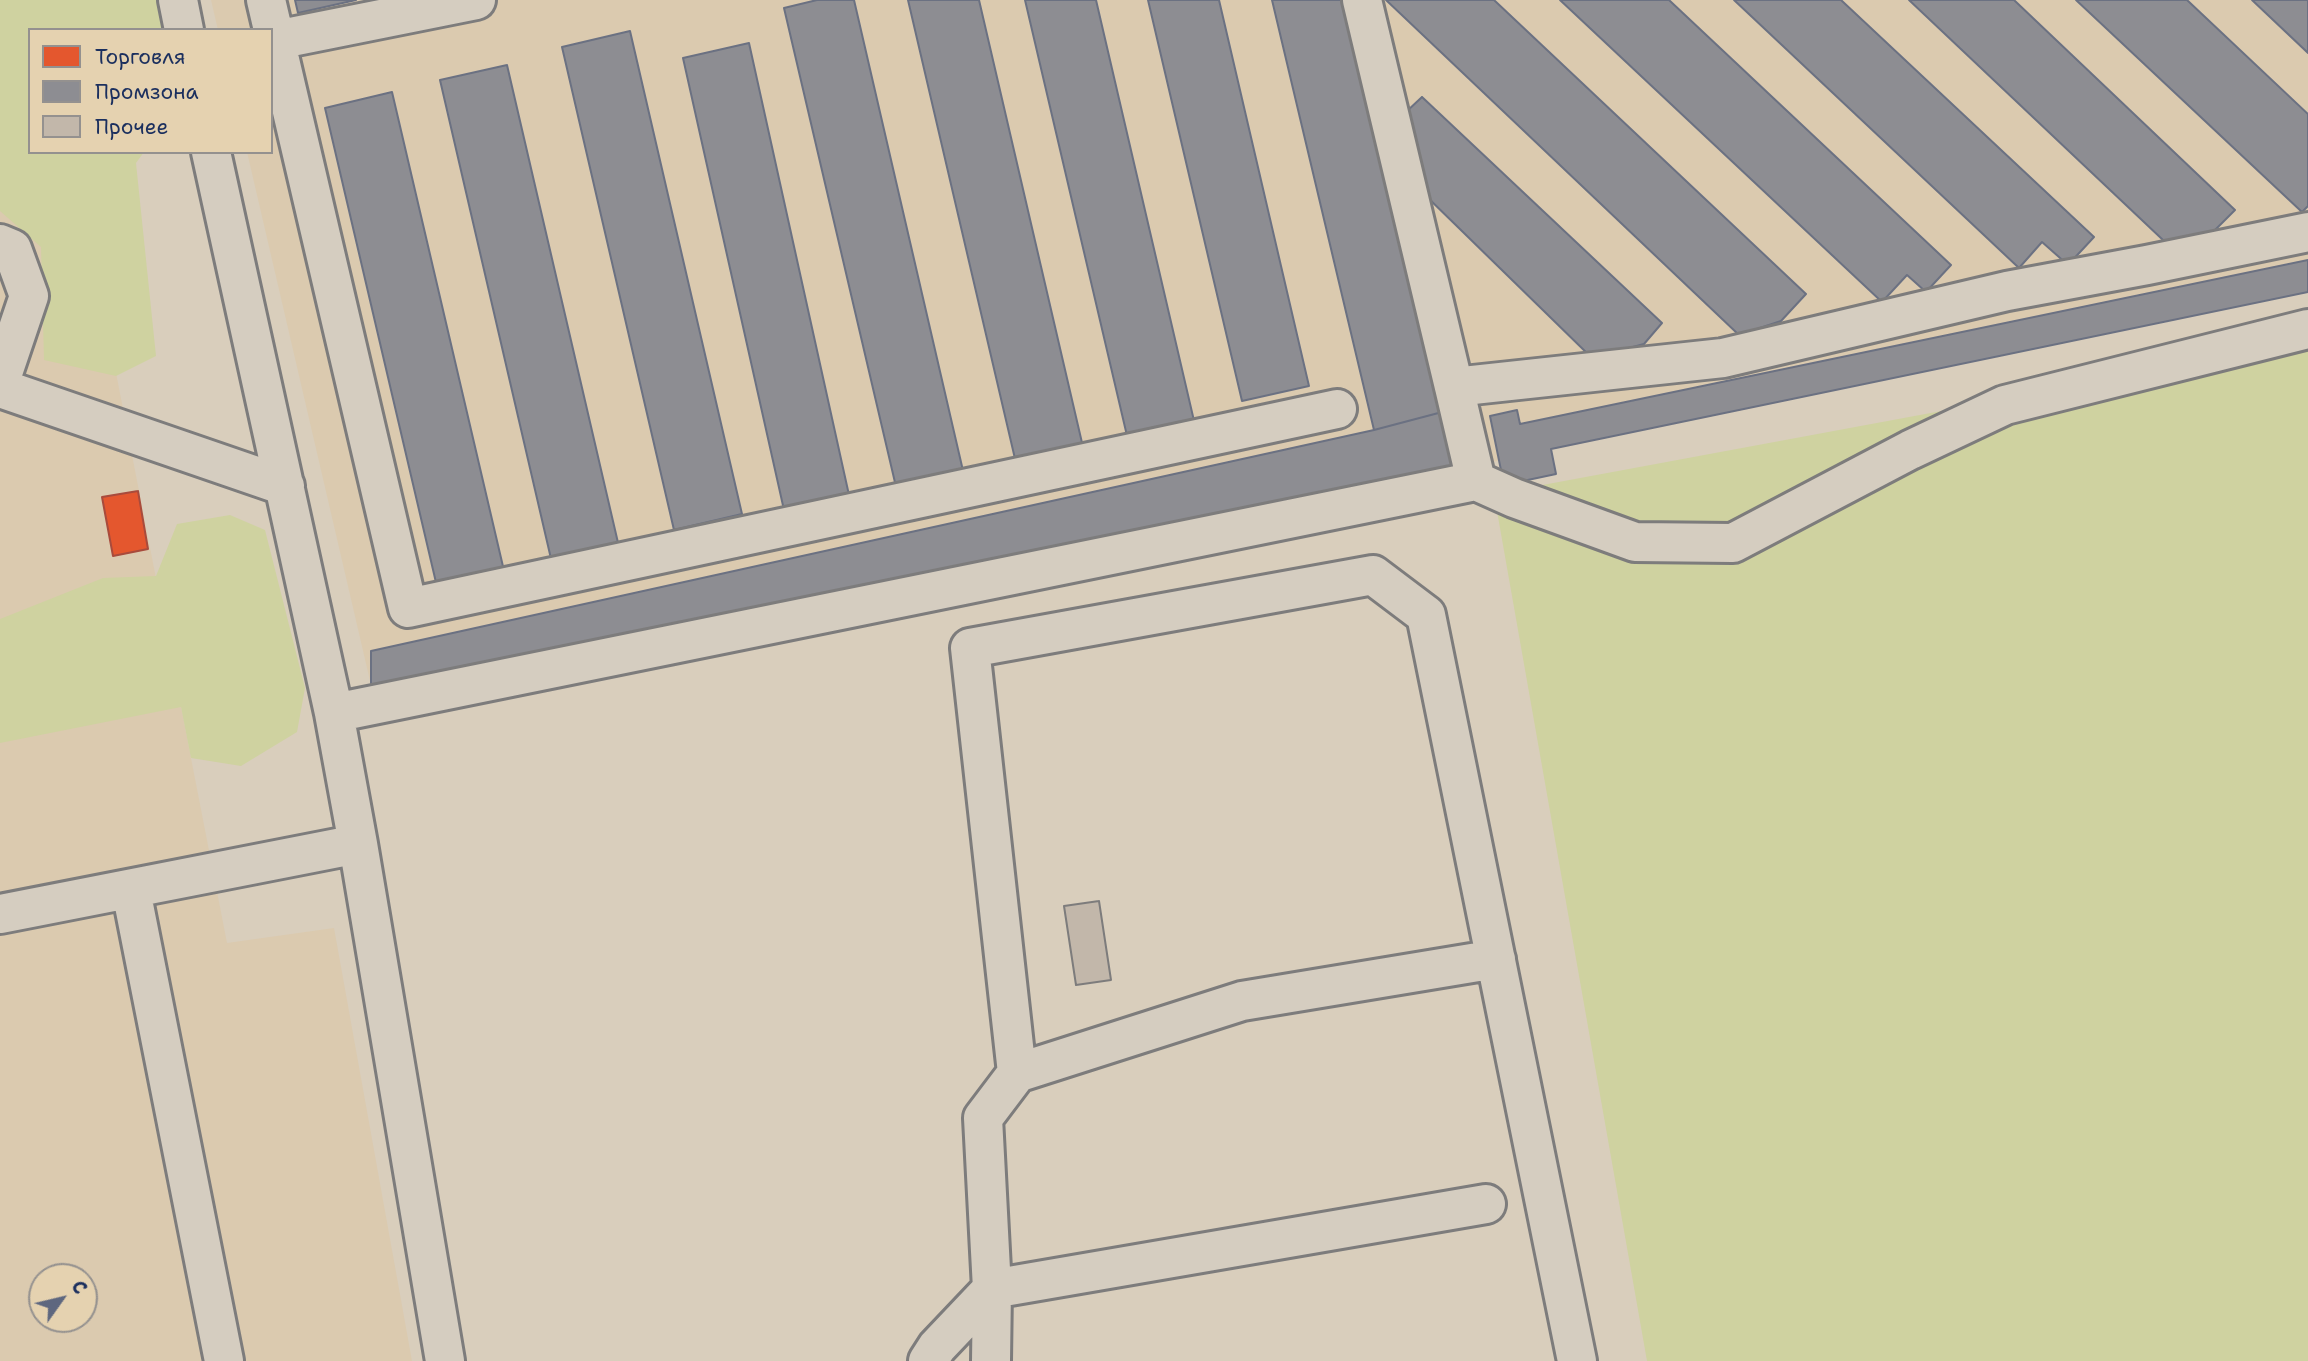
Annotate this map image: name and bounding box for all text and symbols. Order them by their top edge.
legend [28,28,273,154]
text: Торговля [95,43,185,71]
text: Промзона [95,78,198,106]
text: Прочее [95,113,168,141]
north arrow [28,1263,98,1333]
text: С [66,1275,93,1299]

